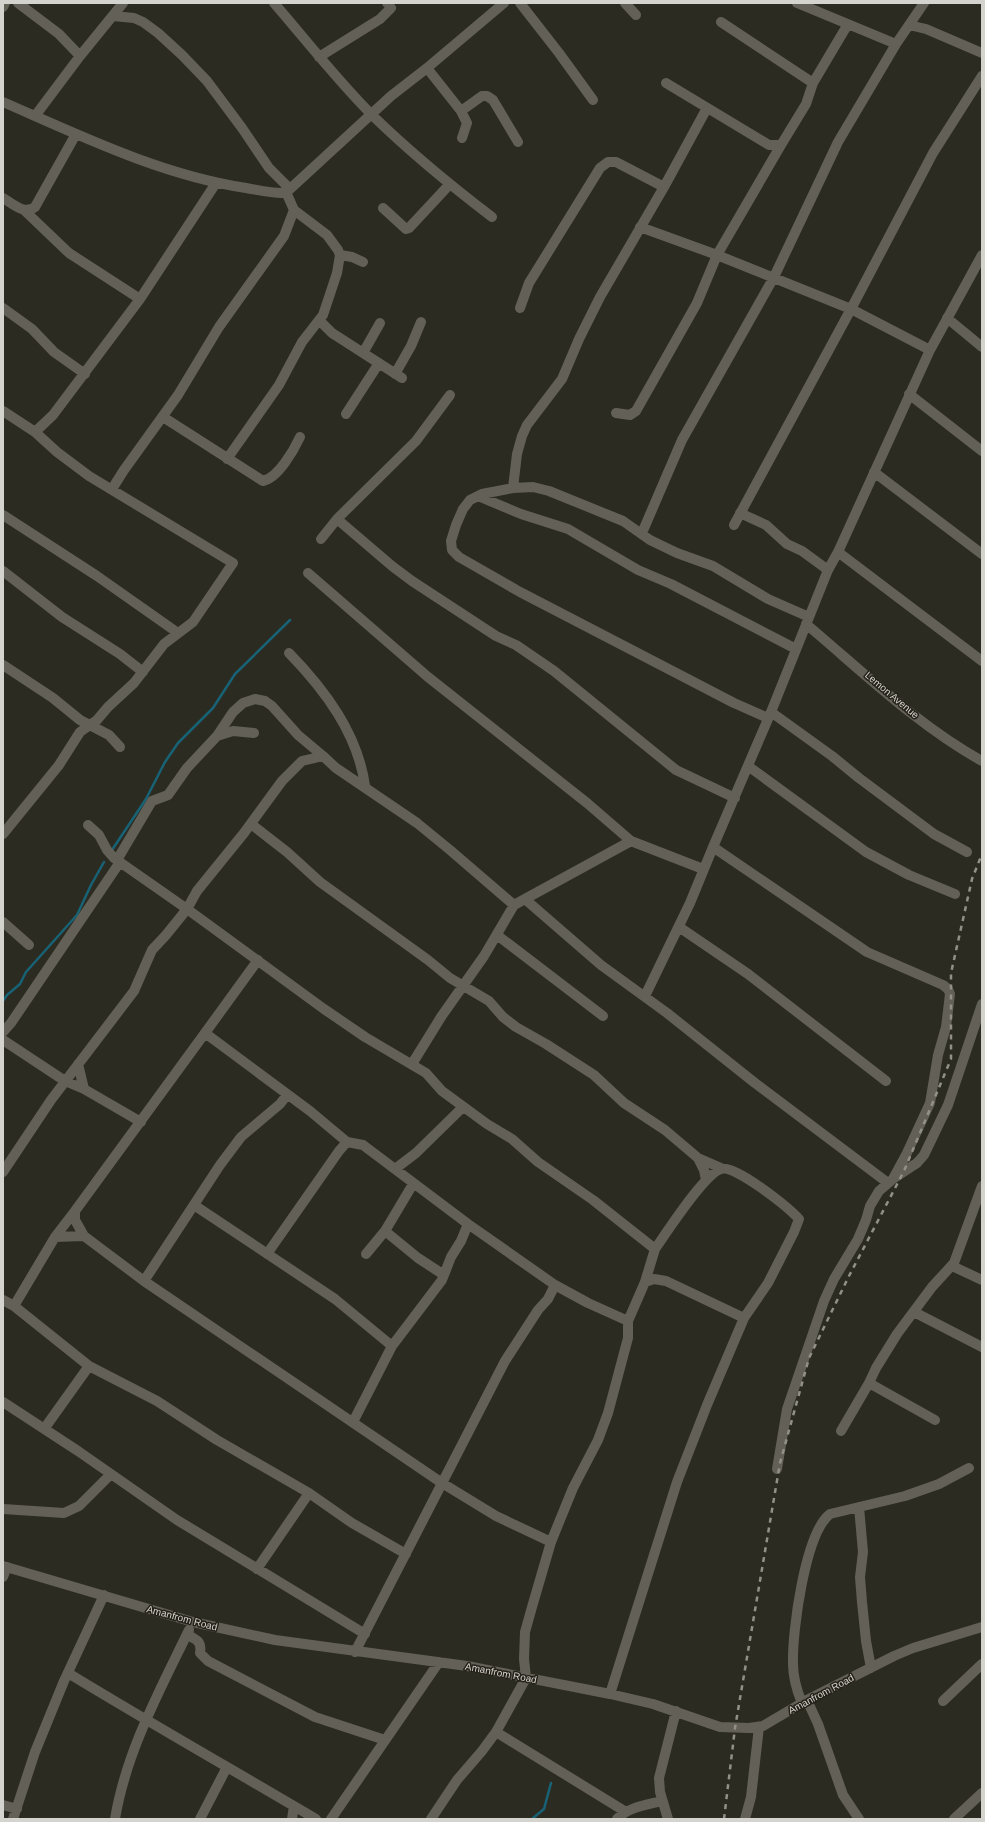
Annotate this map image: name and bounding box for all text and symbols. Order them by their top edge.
street label: Lemon Avenue [863,669,921,721]
street label: Amanfrom Road [145,1603,219,1633]
street label: Amanfrom Road [464,1661,538,1685]
street label: Amanfrom Road [786,1672,856,1716]

